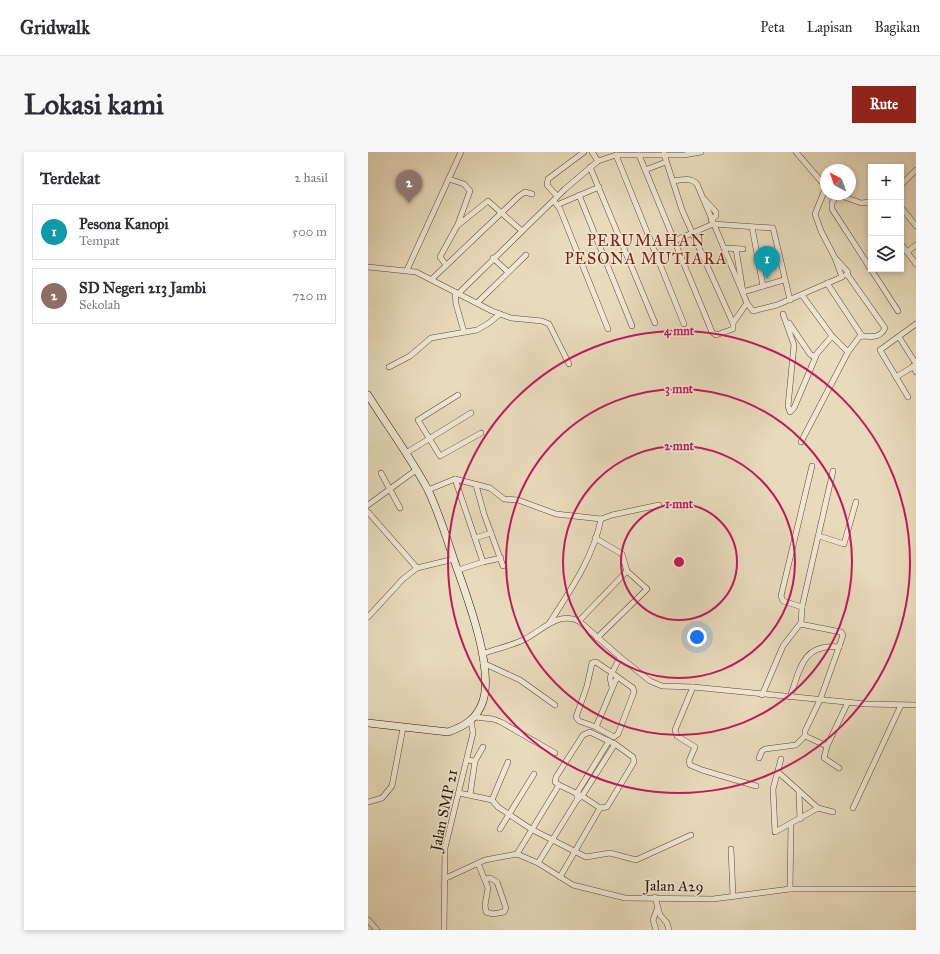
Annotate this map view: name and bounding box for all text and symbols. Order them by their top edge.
text: Gridwalk [20,16,90,39]
text: Peta [760,19,785,36]
text: Lapisan [807,19,852,36]
text: Bagikan [874,19,920,36]
button: Rute [852,86,916,123]
text: Lokasi kami [24,87,164,122]
north arrow [820,164,856,200]
map controls [868,164,904,272]
button: + [868,164,904,200]
text: Terdekat [40,168,100,189]
text: 2 hasil [294,170,328,186]
pin: 2 [396,170,422,203]
button: − [868,200,904,236]
text: Pesona Kanopi [79,215,169,233]
text: 1 [51,224,57,240]
text: 500 m [292,224,327,240]
district label: PERUMAHAN PESONA MUTIARA [564,231,728,268]
text: Tempat [79,233,120,249]
button: layers [868,236,904,272]
pin: 1 [754,246,780,279]
text: SD Negeri 213 Jambi [79,279,206,297]
text: 2 [51,288,57,304]
text: 720 m [292,288,327,304]
text: Sekolah [79,297,121,313]
text: 4 mnt [664,324,695,339]
text: 3 mnt [665,382,694,397]
text: 2 mnt [664,439,694,453]
text: 1 mnt [665,497,694,511]
centre of rings [672,555,686,569]
your location [687,627,707,647]
street label: Jalan SMP 21 [426,767,462,855]
street label: Jalan A29 [642,876,704,897]

